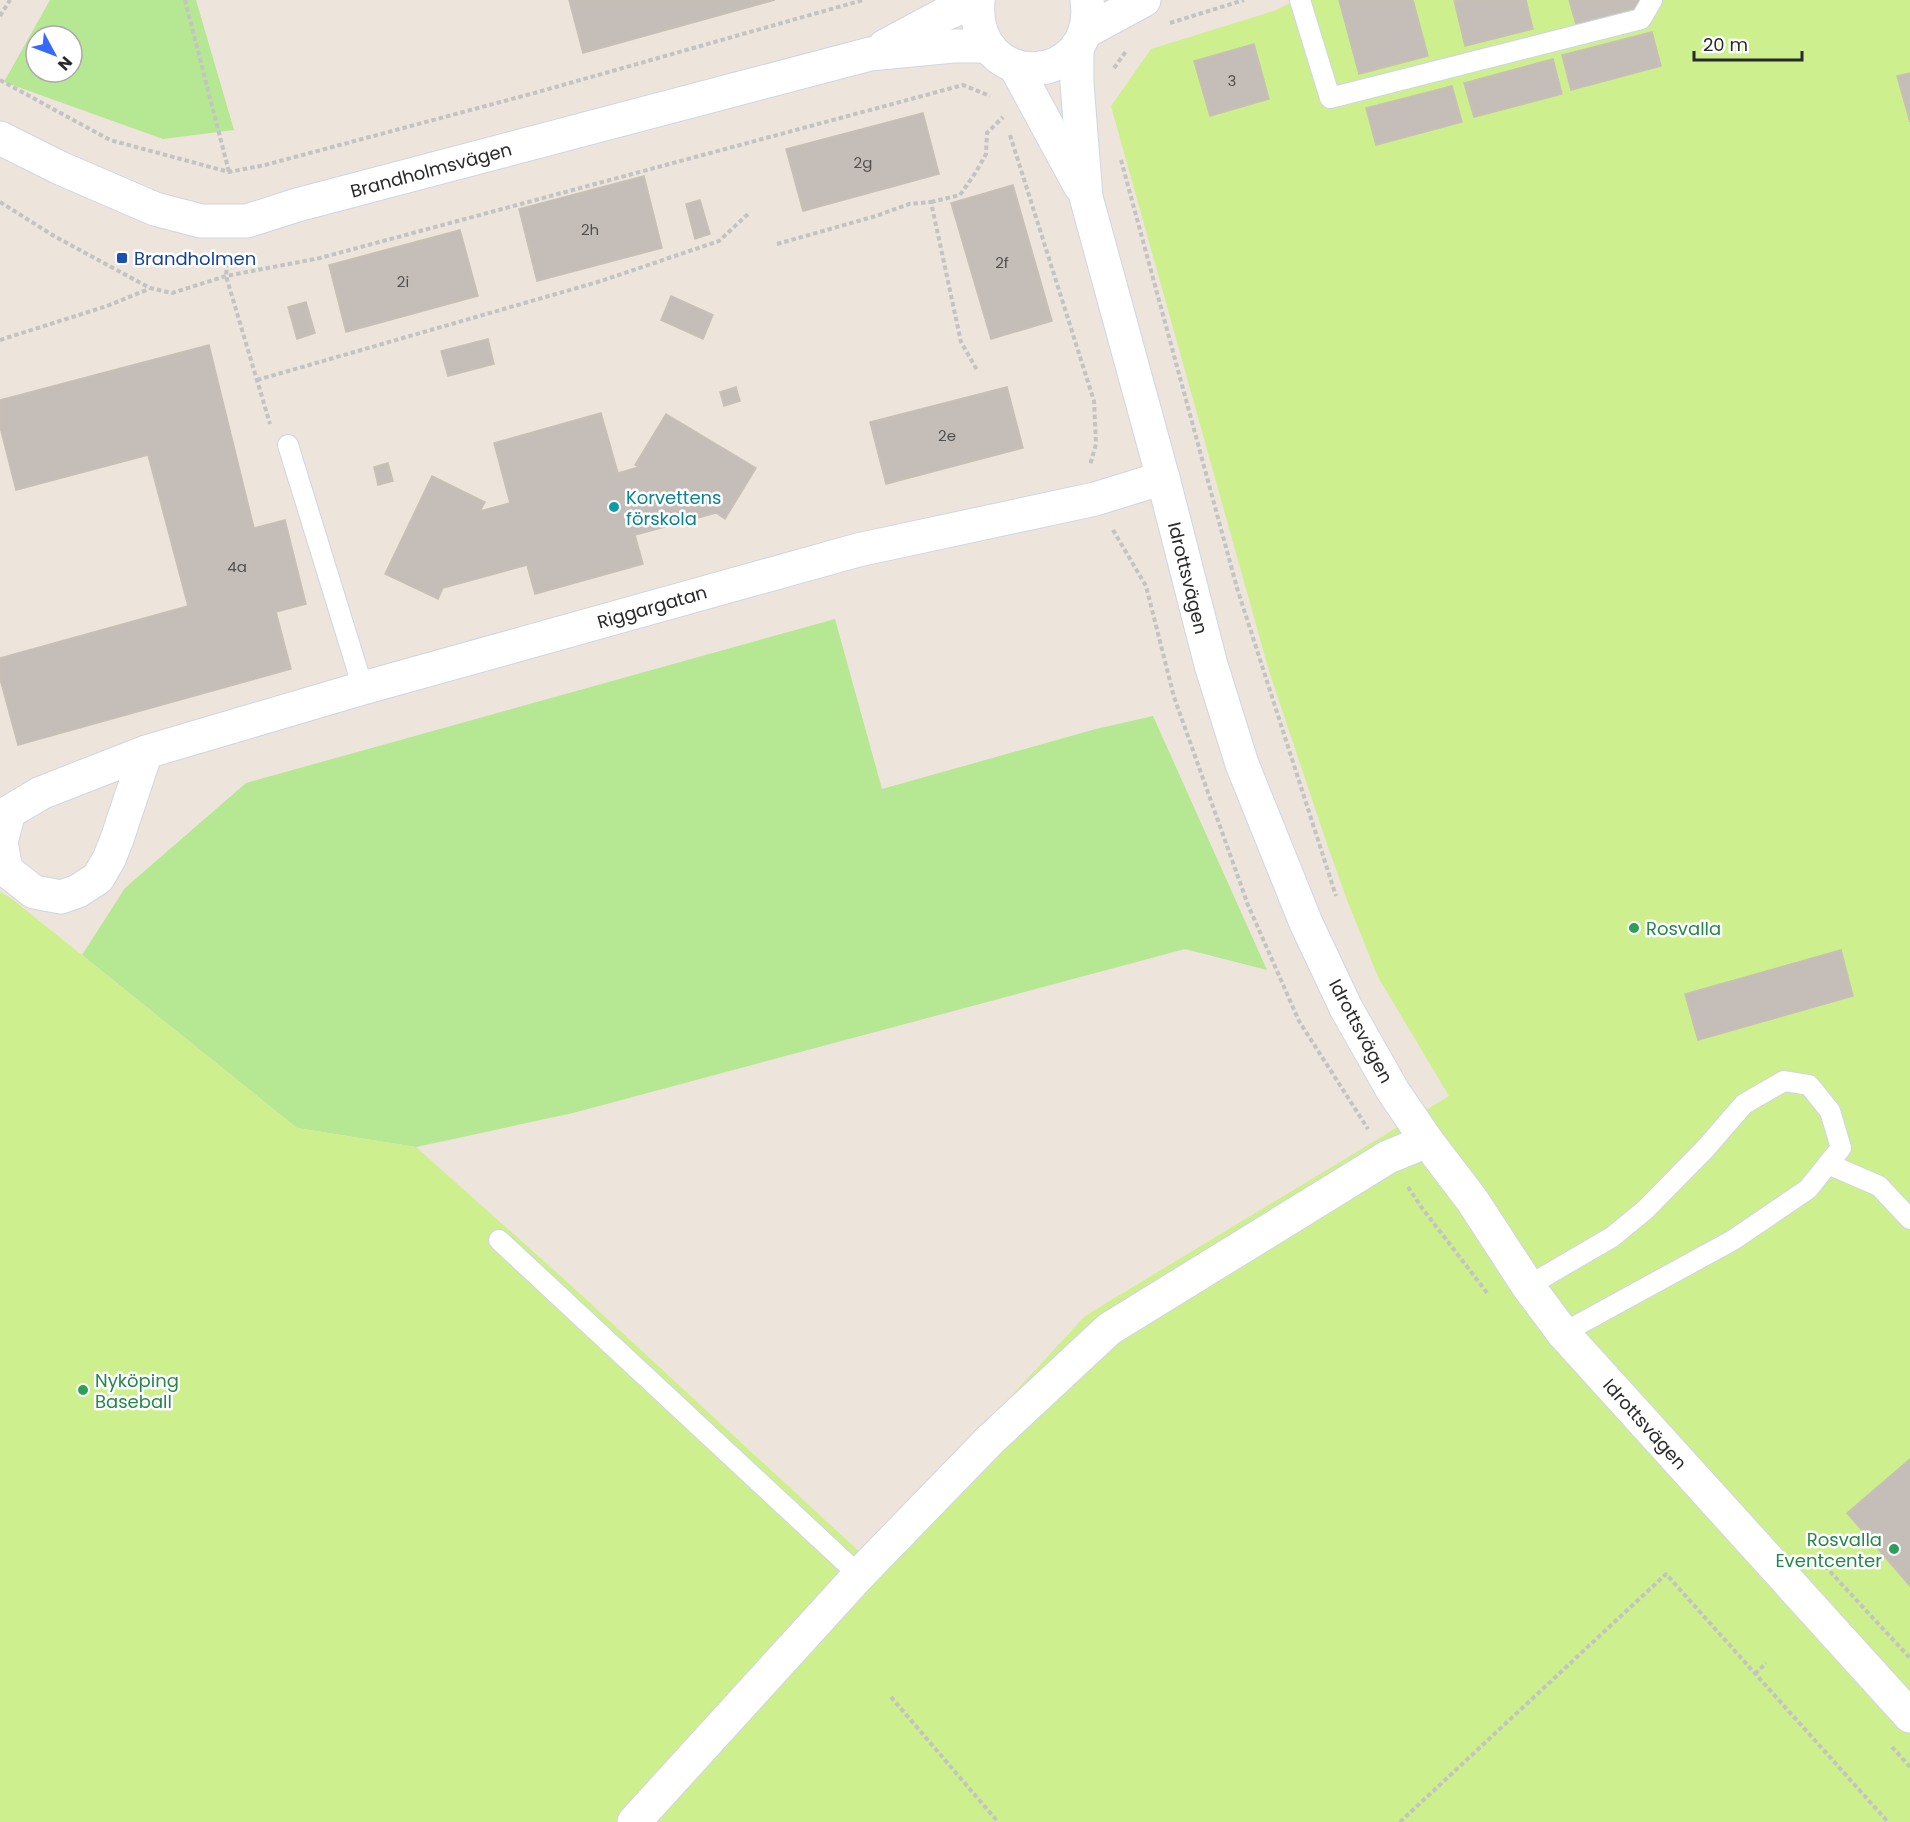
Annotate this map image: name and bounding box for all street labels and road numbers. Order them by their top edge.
street label: Brandholmsvägen [348,136,514,204]
street label: Idrottsvägen [1162,519,1214,637]
street label: Riggargatan [594,579,710,635]
street label: Idrottsvägen [1323,975,1399,1087]
street label: Idrottsvägen [1597,1373,1693,1475]

